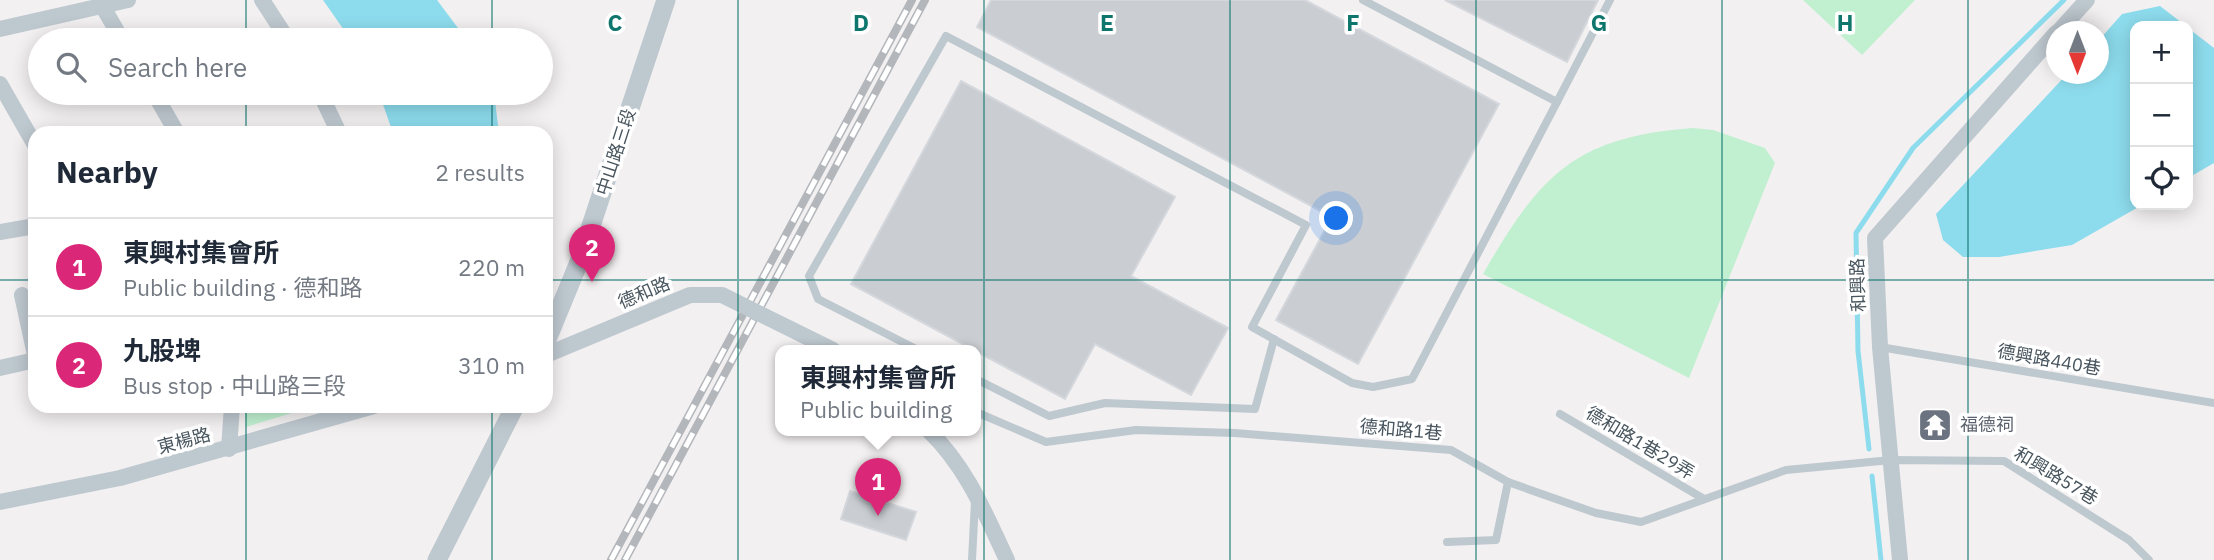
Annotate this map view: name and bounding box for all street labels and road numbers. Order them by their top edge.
street label: 中山路三段 [591,105,640,198]
street label: 和興路 [1845,258,1870,312]
street label: 德和路 [614,271,673,314]
street label: 德興路440巷 [1996,339,2102,380]
street label: 德和路1巷29弄 [1582,401,1699,484]
street label: 德和路1巷 [1359,414,1443,445]
street label: 東楊路 [155,422,213,459]
street label: 和興路57巷 [2010,442,2102,510]

